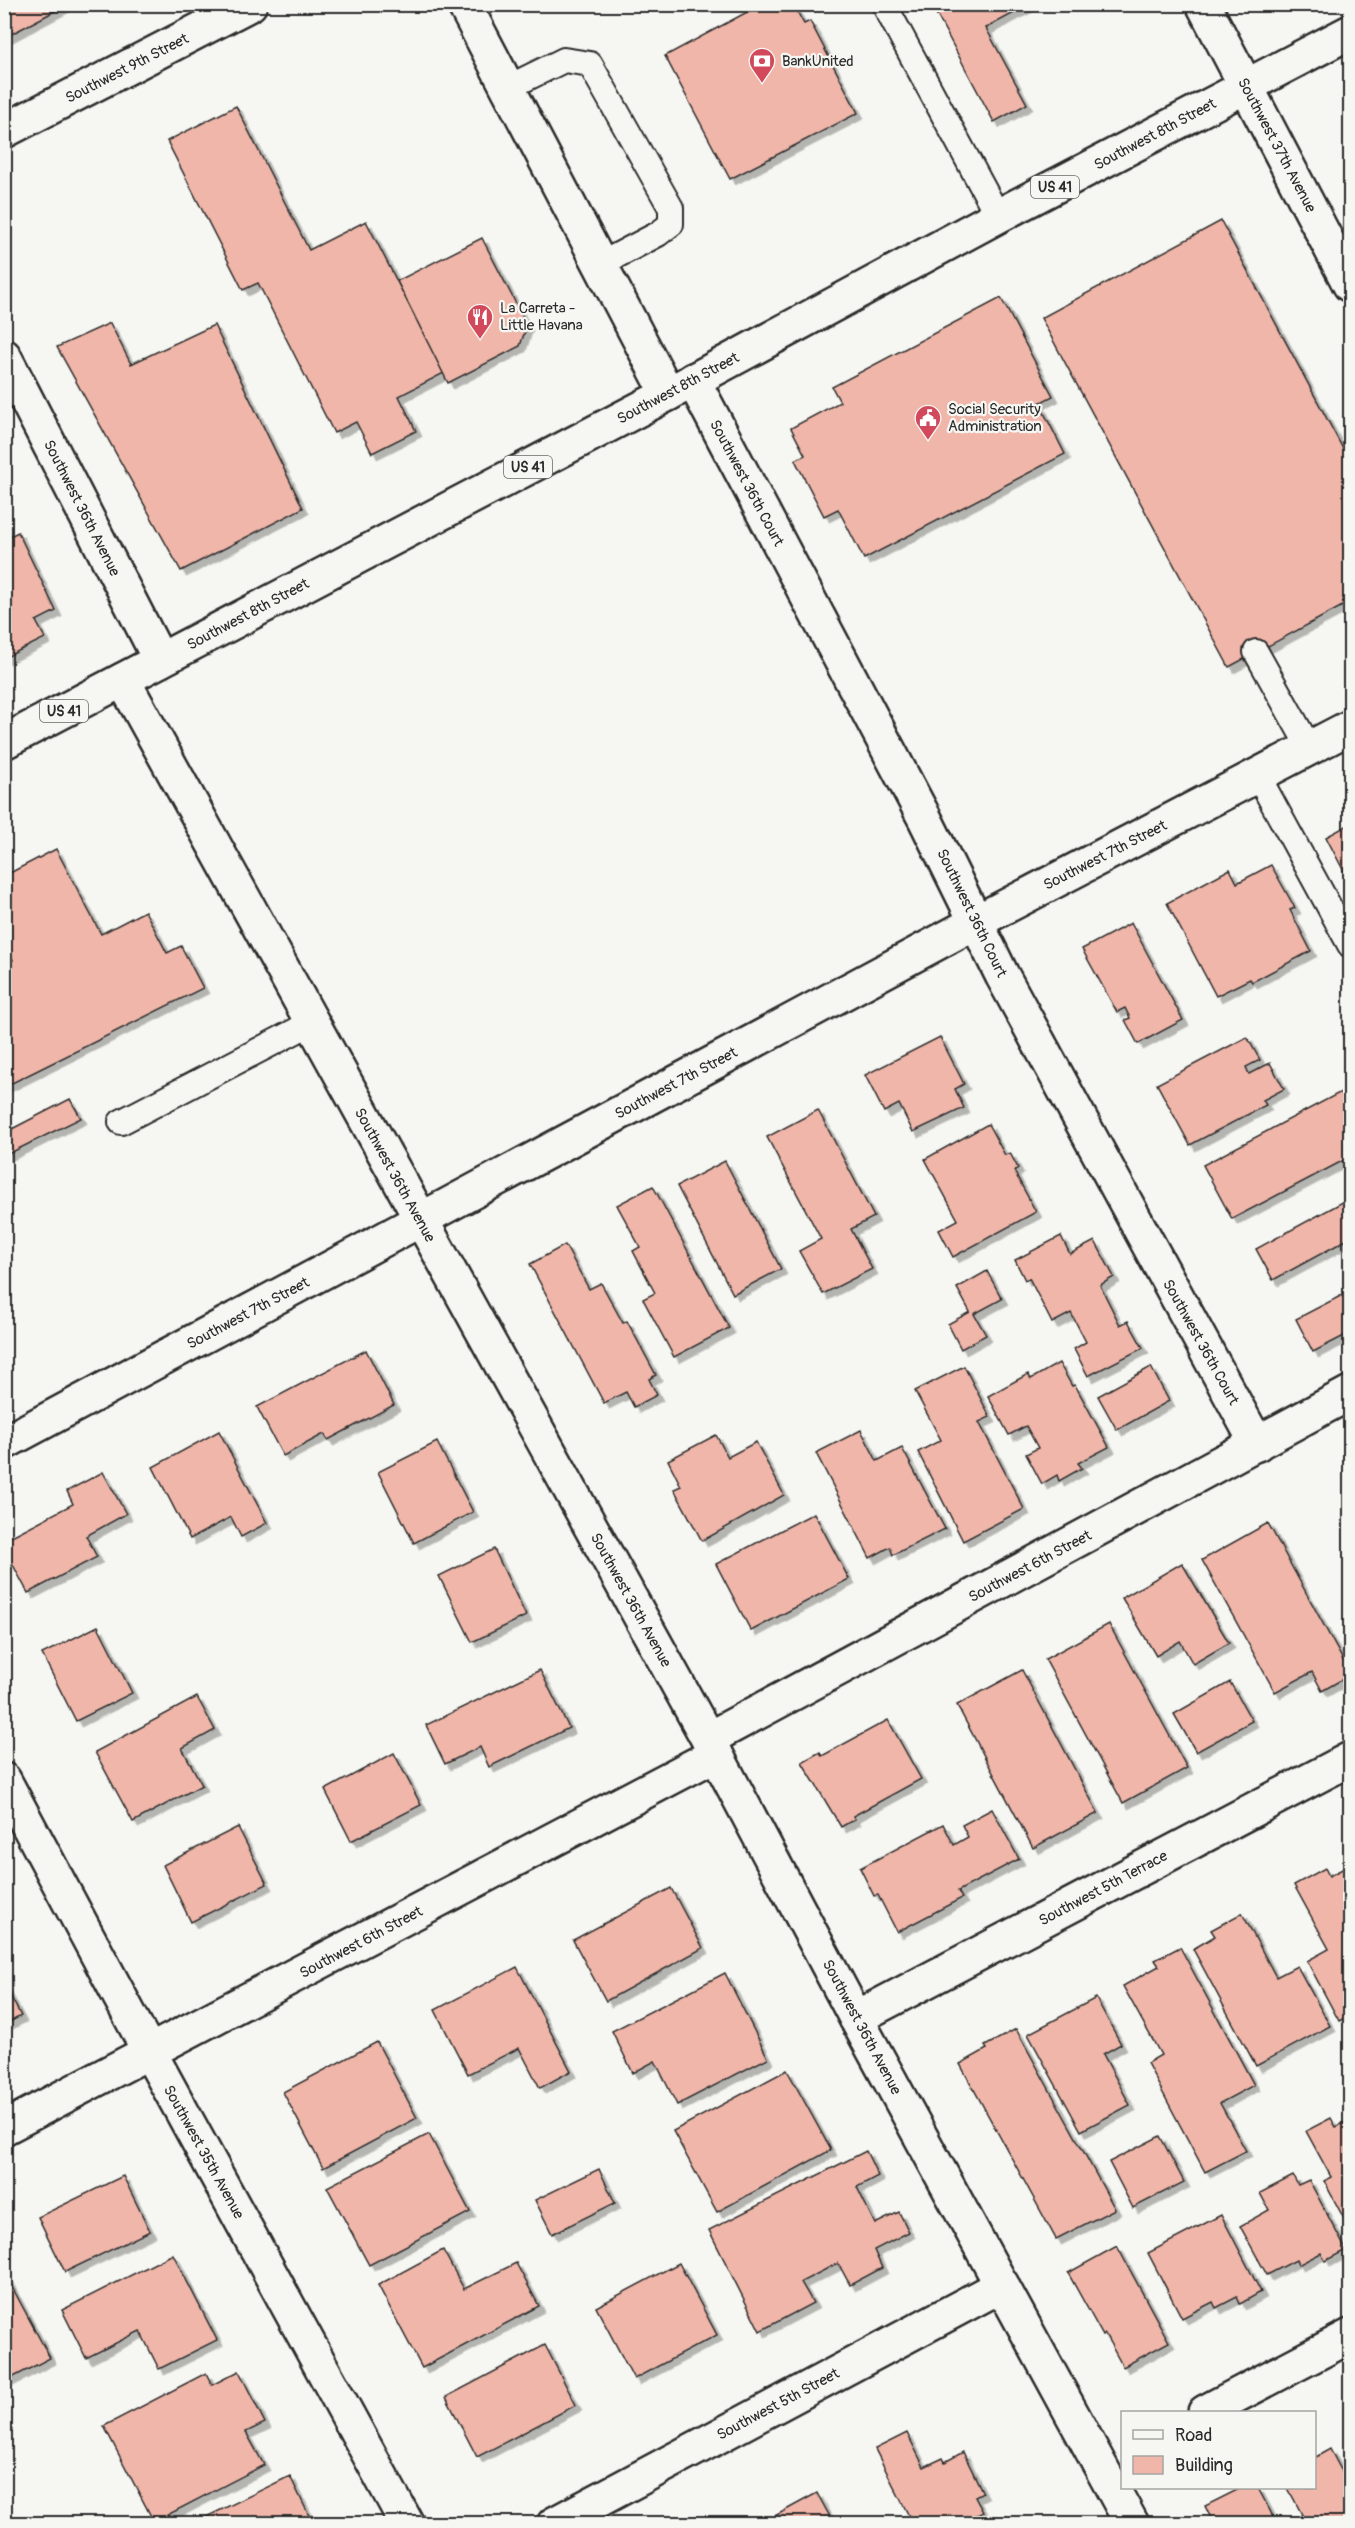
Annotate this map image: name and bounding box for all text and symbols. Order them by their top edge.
street label: Southwest 9th Street [62,29,193,108]
bank icon: BankUnited [747,46,777,84]
place label: BankUnited [782,52,854,71]
street label: Southwest 37th Avenue [1233,75,1320,216]
street label: Southwest 8th Street [1091,94,1220,175]
road number: US 41 [1031,176,1079,198]
place label: La Carreta - Little Havana [500,299,583,335]
restaurant icon: La Carreta - Little Havana [465,302,495,340]
street label: Southwest 8th Street [614,348,743,429]
place label: Social Security Administration [948,400,1042,436]
public building icon: Social Security Administration [913,403,943,441]
street label: Southwest 36th Court [705,417,788,551]
street label: Southwest 36th Avenue [39,437,124,580]
road number: US 41 [504,456,552,478]
street label: Southwest 8th Street [184,574,313,655]
road number: US 41 [40,700,88,722]
street label: Southwest 7th Street [1040,816,1171,895]
street label: Southwest 36th Court [932,846,1011,981]
street label: Southwest 7th Street [612,1043,742,1124]
street label: Southwest 36th Avenue [350,1105,440,1246]
street label: Southwest 7th Street [184,1273,314,1354]
street label: Southwest 36th Court [1158,1276,1243,1409]
street label: Southwest 6th Street [965,1526,1096,1607]
street label: Southwest 36th Avenue [586,1530,676,1671]
street label: Southwest 5th Terrace [1036,1846,1171,1930]
street label: Southwest 6th Street [296,1902,427,1983]
street label: Southwest 36th Avenue [818,1956,906,2099]
street label: Southwest 35th Avenue [159,2082,248,2223]
street label: Southwest 5th Street [714,2364,844,2445]
legend [1121,2411,1316,2489]
text: Road [1175,2424,1212,2447]
text: Building [1175,2454,1233,2477]

